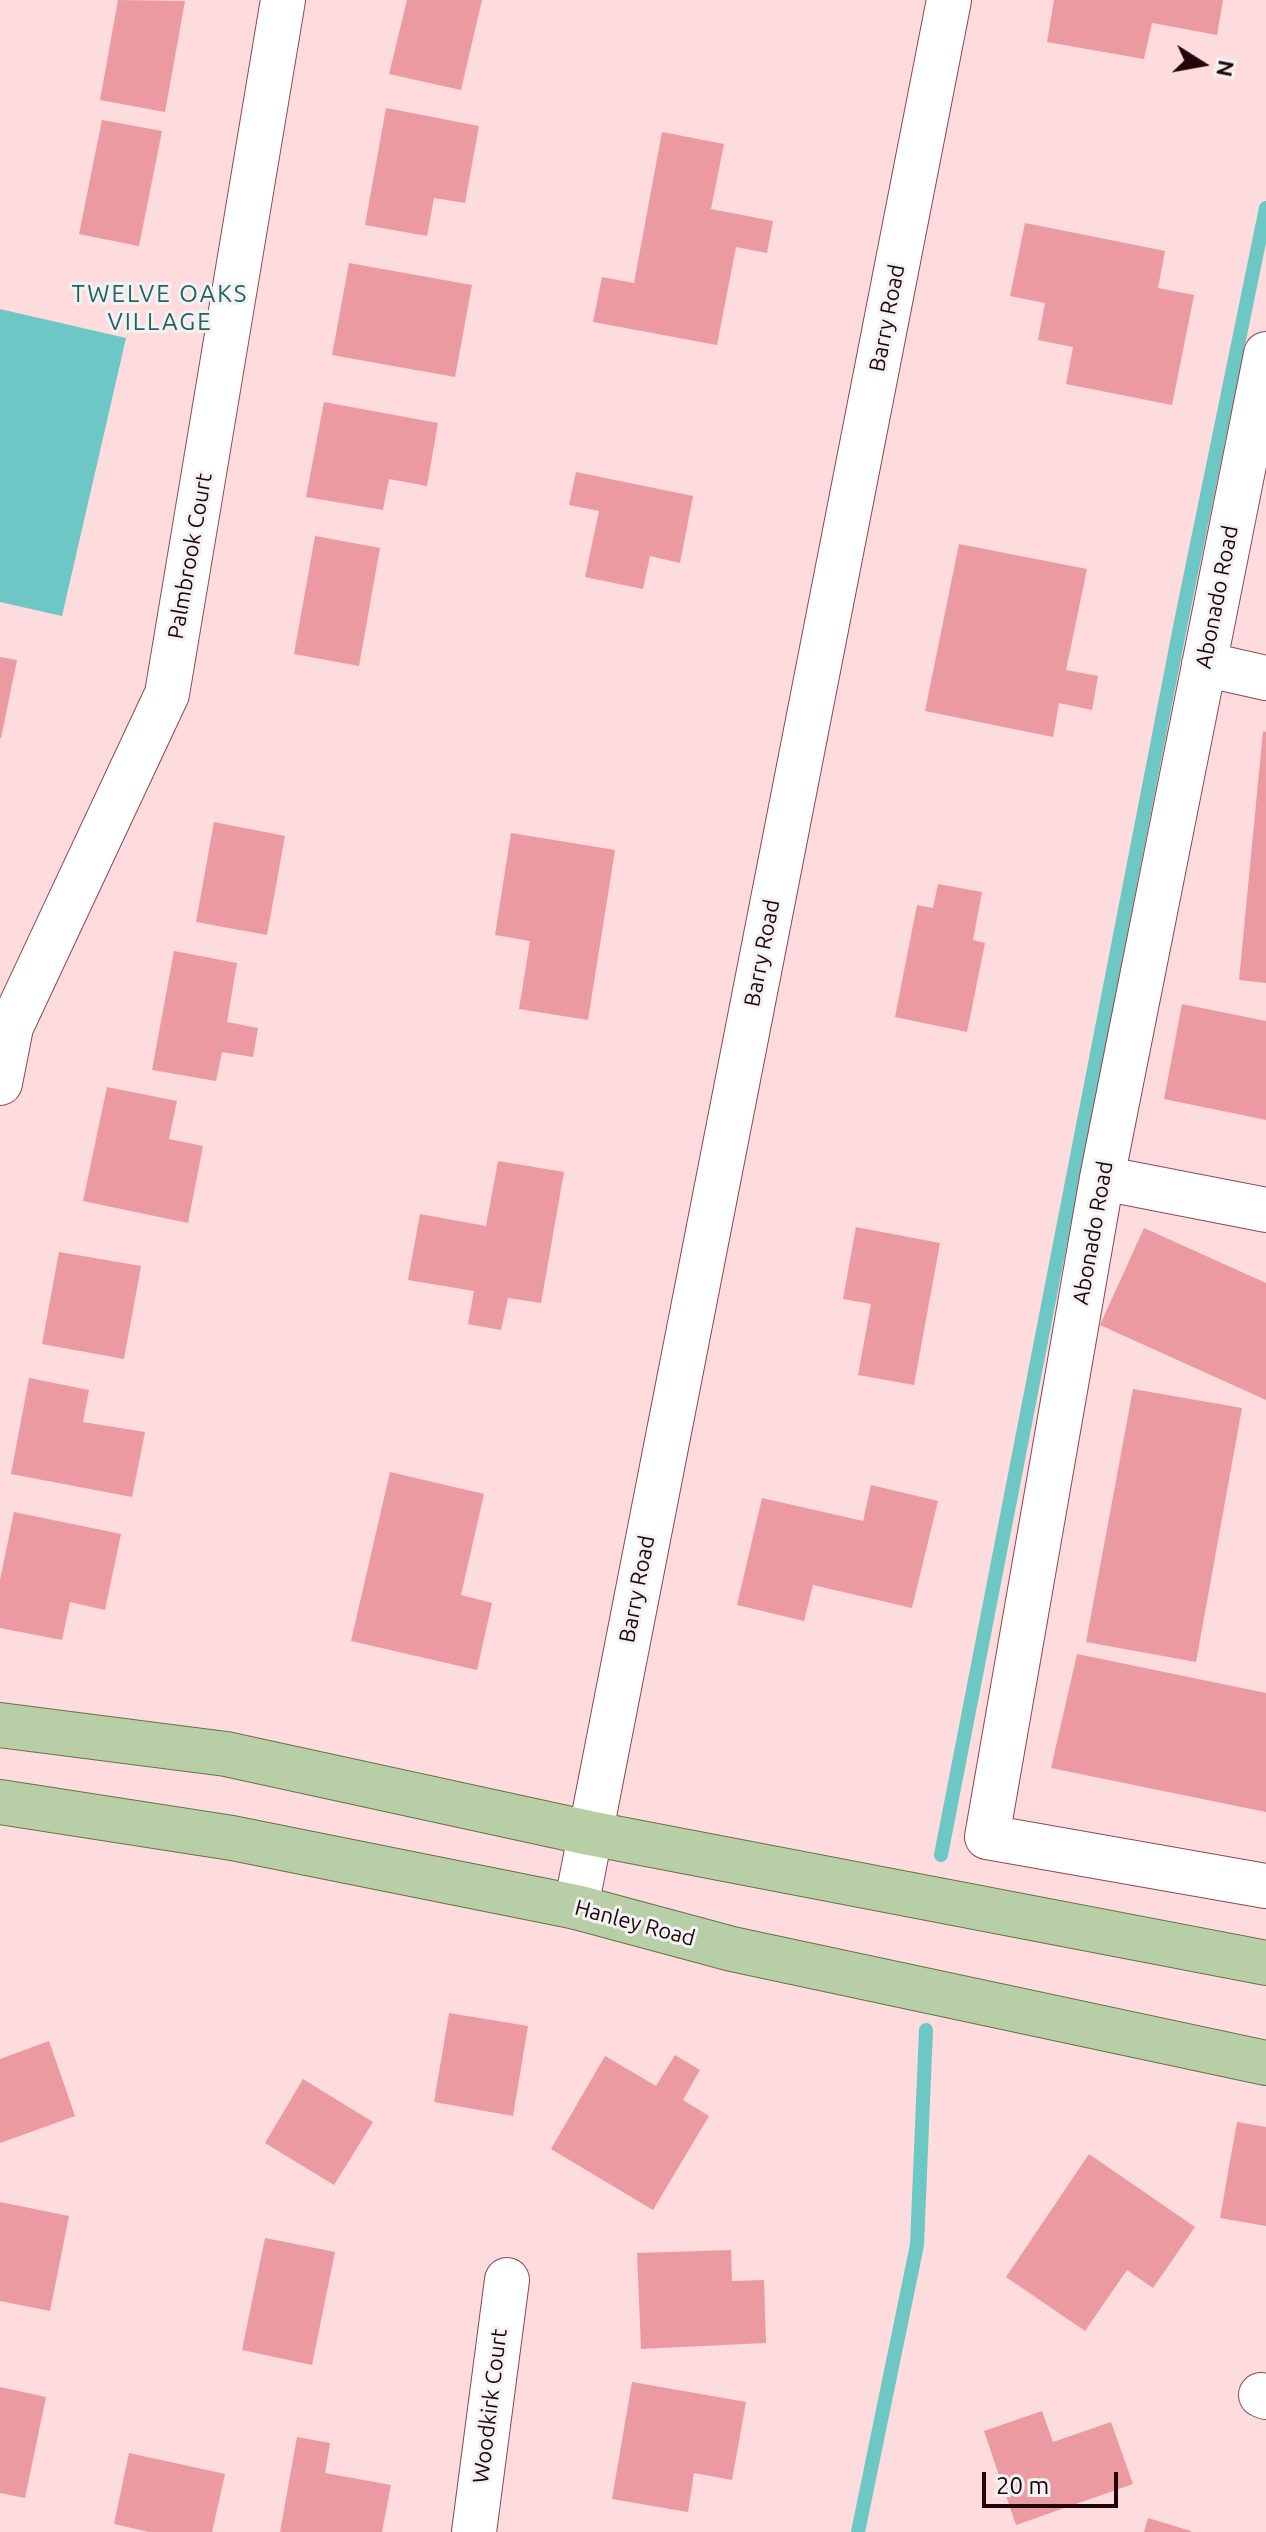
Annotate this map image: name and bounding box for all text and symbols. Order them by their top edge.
north arrow [1162,24,1242,104]
text: N [1212,58,1240,79]
street label: Barry Road [864,262,910,374]
district label: TWELVE OAKS VILLAGE [72,280,248,336]
street label: Palmbrook Court [162,471,218,641]
street label: Abonado Road [1190,523,1244,671]
street label: Barry Road [739,897,785,1009]
street label: Abonado Road [1067,1159,1119,1307]
street label: Barry Road [614,1533,660,1645]
street label: Hanley Road [572,1894,698,1952]
street label: Woodkirk Court [467,2327,513,2485]
scale bar [986,2456,1122,2506]
text: 20 m [996,2472,1049,2499]

